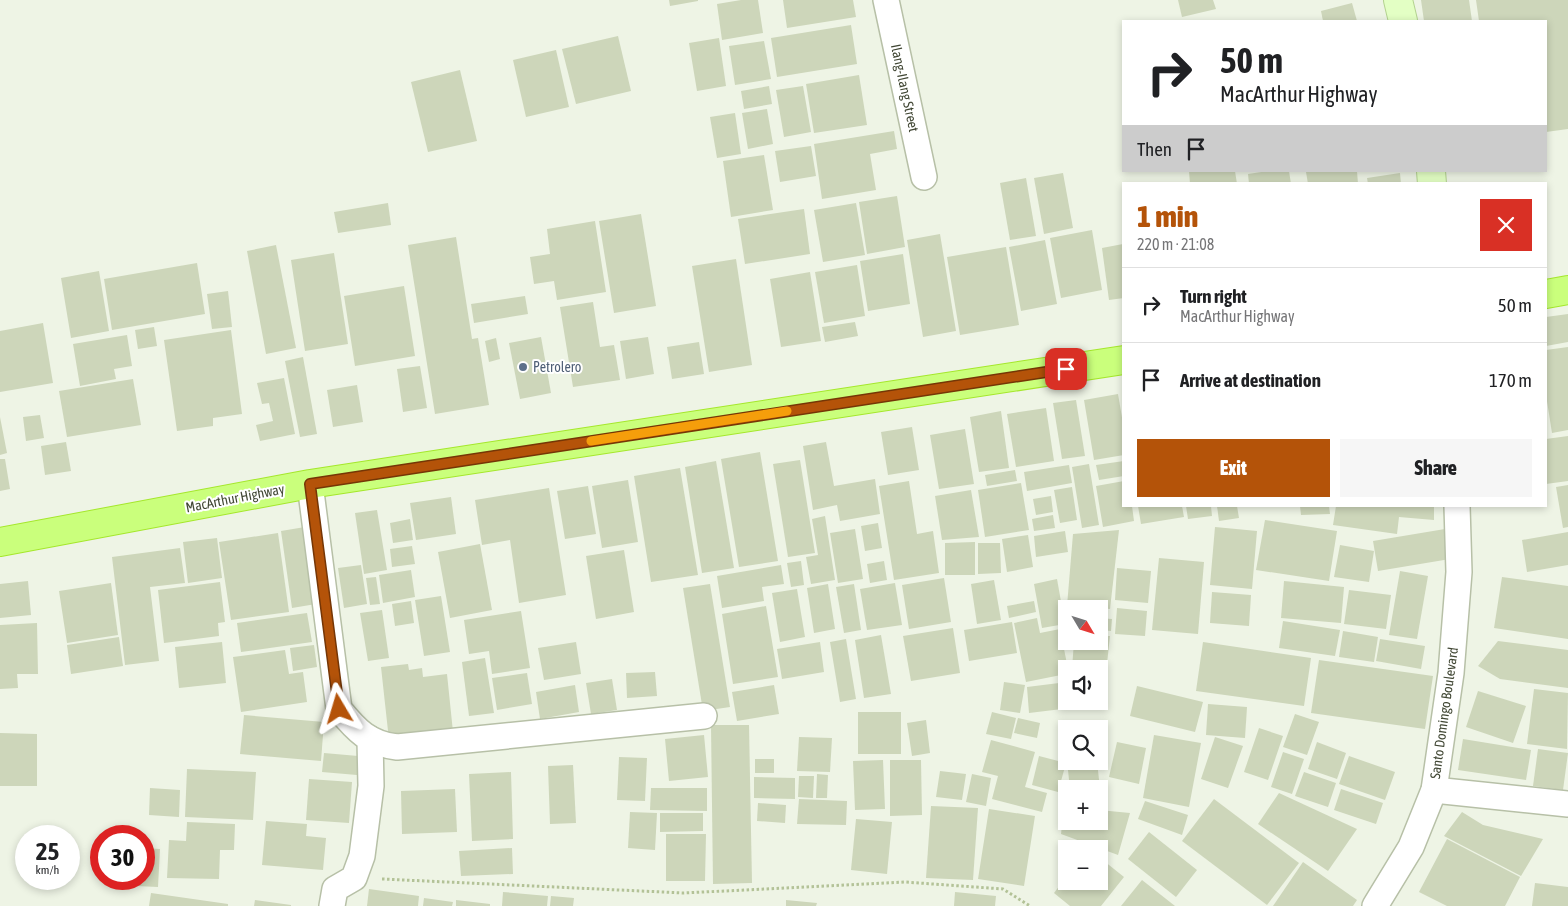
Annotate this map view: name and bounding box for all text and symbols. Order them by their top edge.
icon: right [1137,40,1202,105]
text: 50 m [1220,40,1283,80]
street label: Ilang-Ilang Street [888,43,922,133]
text: MacArthur Highway [1220,81,1377,107]
icon: arrive [1182,135,1210,163]
text: Then [1137,138,1172,160]
text: 1 min [1137,199,1198,233]
button: close [1480,199,1532,251]
text: 220 m · 21:08 [1137,235,1214,253]
text: Turn right [1180,285,1247,307]
icon: right [1137,291,1165,319]
text: 50 m [1498,294,1532,316]
text: MacArthur Highway [1180,307,1295,325]
pin [1045,348,1087,390]
icon: arrive [1052,355,1080,383]
place label: Petrolero [533,359,581,375]
marker: Petrolero [517,361,529,373]
icon: arrive [1137,366,1165,394]
text: Arrive at destination [1180,369,1321,391]
text: 170 m [1489,369,1532,391]
button: Exit [1137,439,1330,497]
button: Share [1340,439,1532,497]
street label: MacArthur Highway [184,481,286,515]
north arrow [1058,600,1108,650]
map controls [1058,600,1108,890]
street label: Santo Domingo Boulevard [1427,646,1461,780]
button: sound [1058,660,1108,710]
position arrow [312,682,364,734]
button: search [1058,720,1108,770]
button: + [1058,780,1108,830]
speed limit sign: 30 [90,825,155,890]
text: 25 [36,837,59,865]
button: − [1058,840,1108,890]
text: km/h [36,863,59,877]

